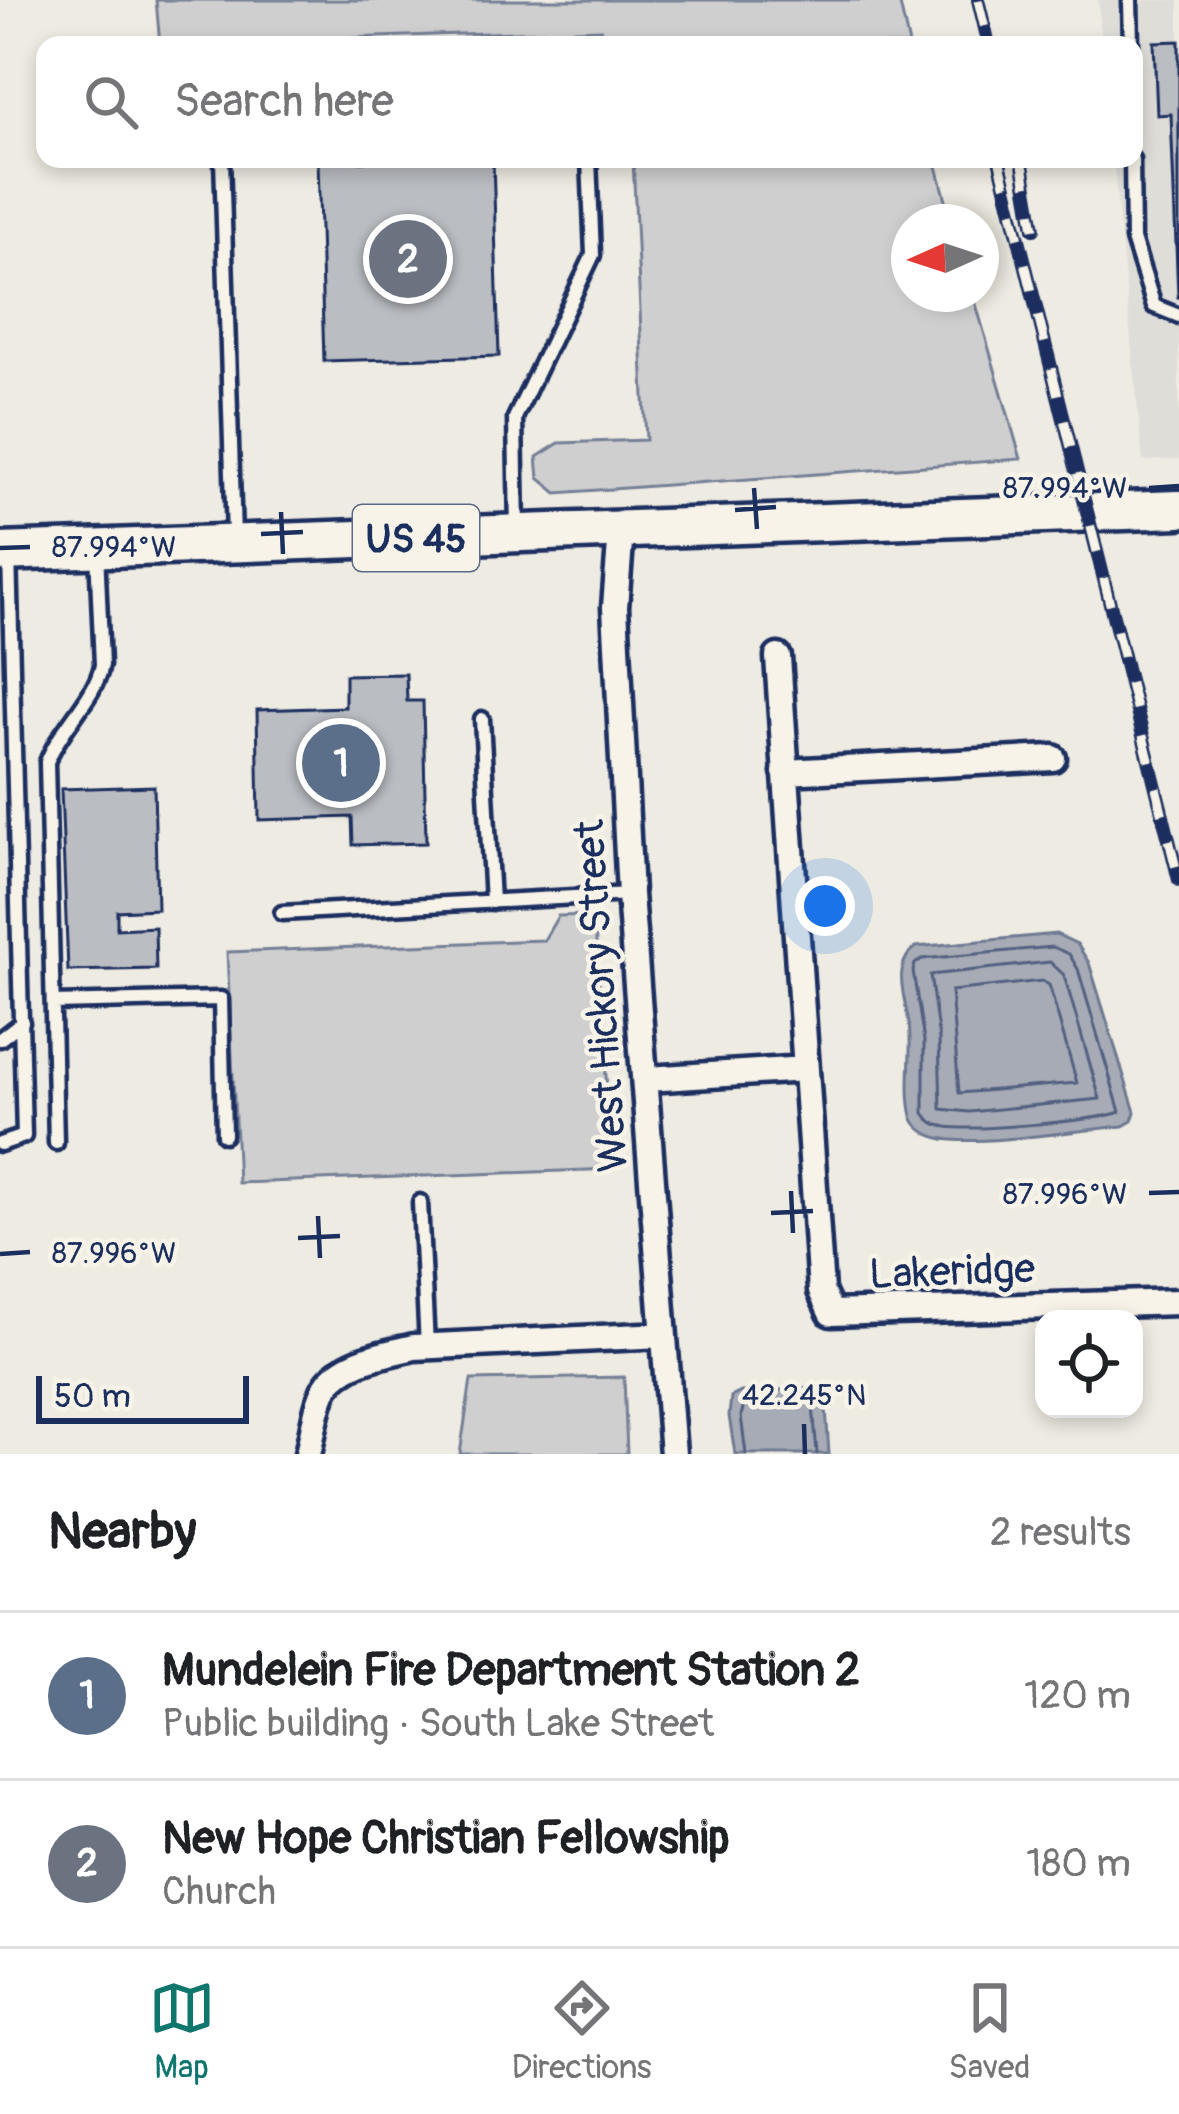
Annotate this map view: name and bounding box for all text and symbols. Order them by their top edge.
search box [36,36,1143,168]
icon: search [78,69,144,135]
text: Search here [174,74,394,130]
north arrow [891,204,999,312]
pin: 2 [369,214,447,304]
text: 87.994°W [1003,470,1127,507]
road number: US 45 [353,505,479,571]
text: 87.994°W [52,529,176,566]
pin: 1 [302,718,380,808]
street label: West Hickory Street [564,818,640,1174]
your location [795,876,855,936]
text: 87.996°W [1003,1176,1127,1213]
text: 87.996°W [52,1235,176,1272]
street label: Lakeridge [868,1243,1036,1301]
map controls [1035,1310,1143,1418]
button: locate [1035,1310,1143,1418]
scale bar [36,1370,249,1423]
text: 50 m [54,1376,131,1417]
text: 42.245°N [742,1377,866,1414]
text: Nearby [48,1500,196,1564]
text: 2 results [990,1508,1131,1557]
text: Mundelein Fire Department Station 2 [162,1643,860,1699]
text: 1 [79,1671,95,1720]
text: 120 m [1024,1671,1131,1720]
text: Public building · South Lake Street [162,1699,714,1748]
text: New Hope Christian Fellowship [162,1811,729,1867]
text: 2 [76,1839,98,1888]
text: 180 m [1026,1839,1131,1888]
text: Church [162,1867,276,1916]
tab: Map [149,1975,215,2088]
tab: Directions [512,1975,652,2088]
tab: Saved [949,1975,1030,2088]

